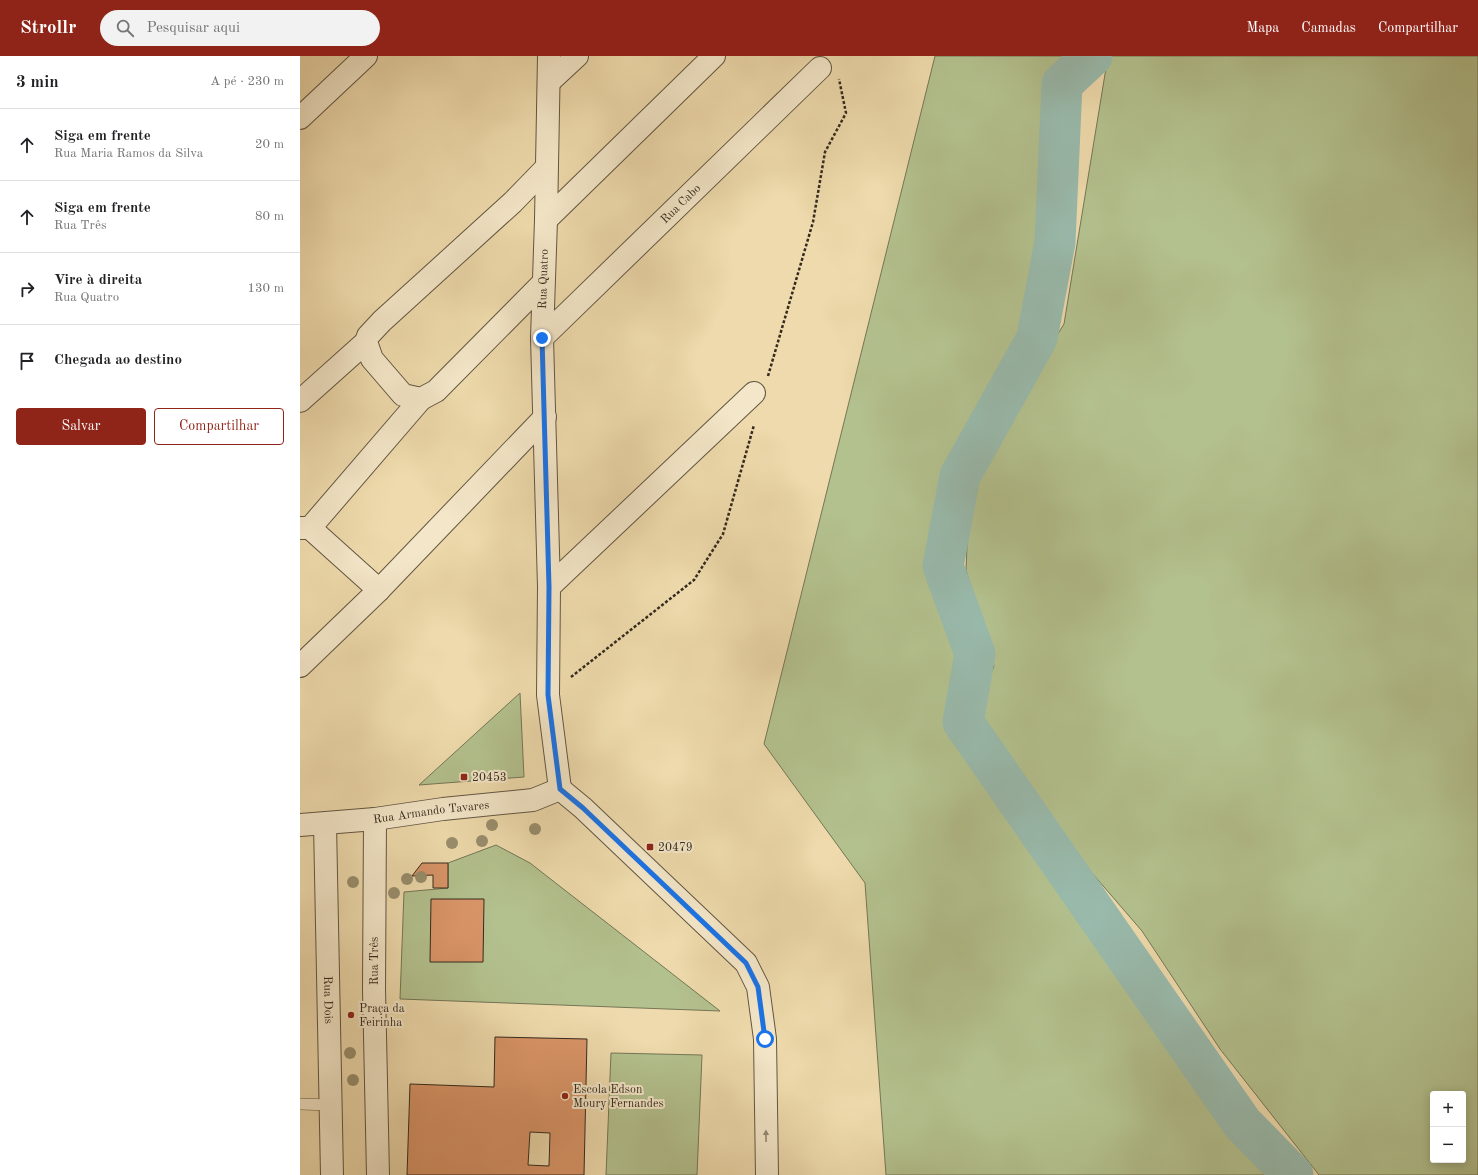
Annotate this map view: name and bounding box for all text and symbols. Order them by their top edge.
search box [100,10,380,46]
icon: search [114,17,136,39]
text: Strollr [20,19,76,38]
text: Pesquisar aqui [146,21,240,36]
text: Mapa [1246,21,1279,35]
text: Camadas [1301,21,1356,35]
text: Compartilhar [1378,21,1458,35]
text: 3 min [16,74,59,91]
text: A pé · 230 m [210,75,284,88]
text: Siga em frente [54,129,151,144]
icon: ahead [16,134,38,156]
text: 20 m [255,138,284,151]
text: Rua Maria Ramos da Silva [54,147,203,160]
street label: Rua Cabo [659,182,703,226]
text: Siga em frente [54,201,151,216]
icon: ahead [16,206,38,228]
text: 80 m [255,210,284,223]
text: Rua Três [54,219,107,232]
street label: Rua Quatro [537,249,551,309]
text: Vire à direita [54,273,142,288]
icon: right [16,278,38,300]
text: 130 m [247,282,284,295]
text: Rua Quatro [54,291,119,304]
route end [533,329,551,347]
icon: arrive [16,350,38,372]
text: Chegada ao destino [54,353,182,368]
button: Salvar [16,408,146,445]
button: Compartilhar [154,408,284,445]
place label: 20453 [472,771,507,784]
marker: 20453 [459,772,469,782]
street label: Rua Armando Tavares [373,799,490,826]
marker: 20479 [645,842,655,852]
place label: 20479 [658,842,693,854]
street label: Rua Três [369,937,381,985]
street label: Rua Dois [321,976,334,1024]
place label: Praça da Feirinha [359,1003,405,1029]
marker: Praça da Feirinha [346,1010,356,1020]
route start [756,1030,774,1048]
place label: Escola Edson Moury Fernandes [573,1084,664,1110]
marker: Escola Edson Moury Fernandes [560,1091,570,1101]
map controls [1430,1091,1466,1163]
button: + [1430,1091,1466,1127]
button: − [1430,1127,1466,1163]
one-way arrow [763,1130,770,1142]

